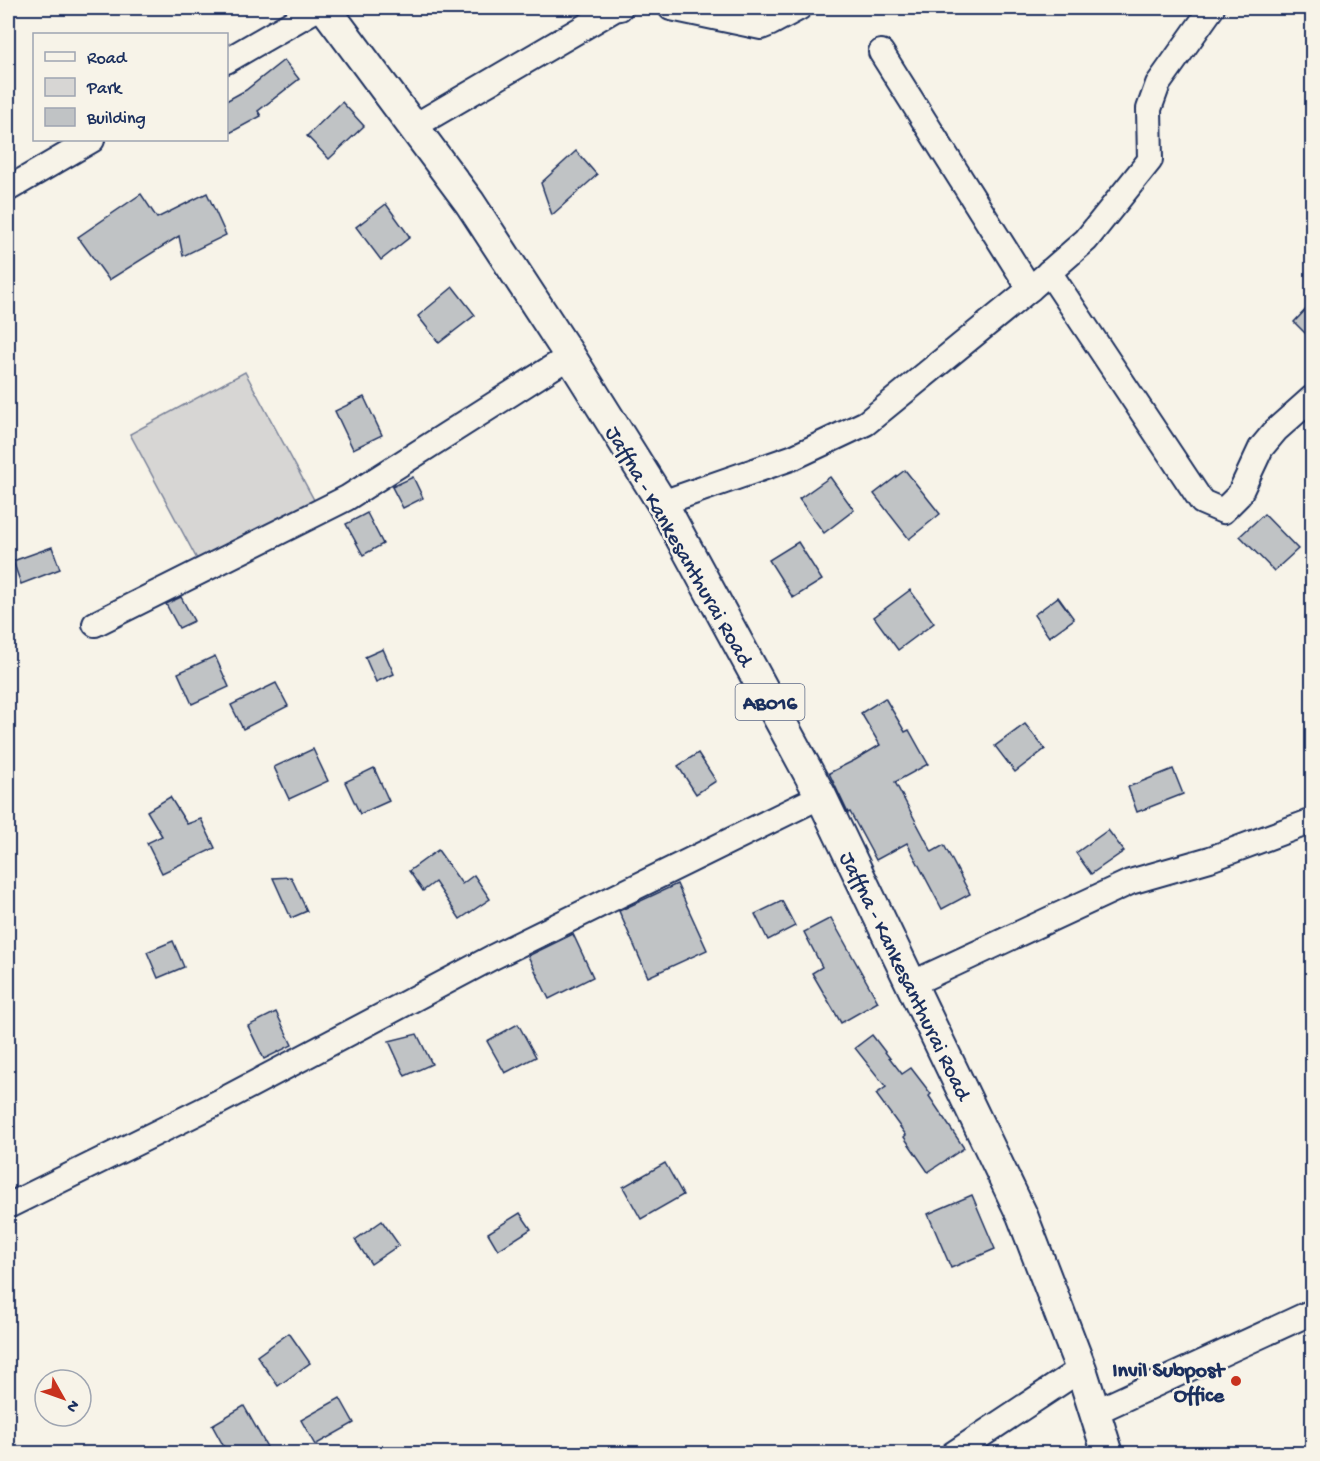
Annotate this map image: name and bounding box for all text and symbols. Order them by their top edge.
legend [33,33,228,141]
text: Road [87,49,128,70]
text: Park [86,79,123,100]
text: Building [86,109,146,130]
street label: Jaffna - Kankesanthurai Road [598,422,758,674]
road number: AB016 [736,684,804,720]
street label: Jaffna - Kankesanthurai Road [832,848,976,1107]
place label: Invil Subpost Office [1112,1359,1226,1410]
north arrow [33,1368,93,1428]
marker: Invil Subpost Office [1229,1374,1243,1388]
text: N [61,1395,82,1416]

